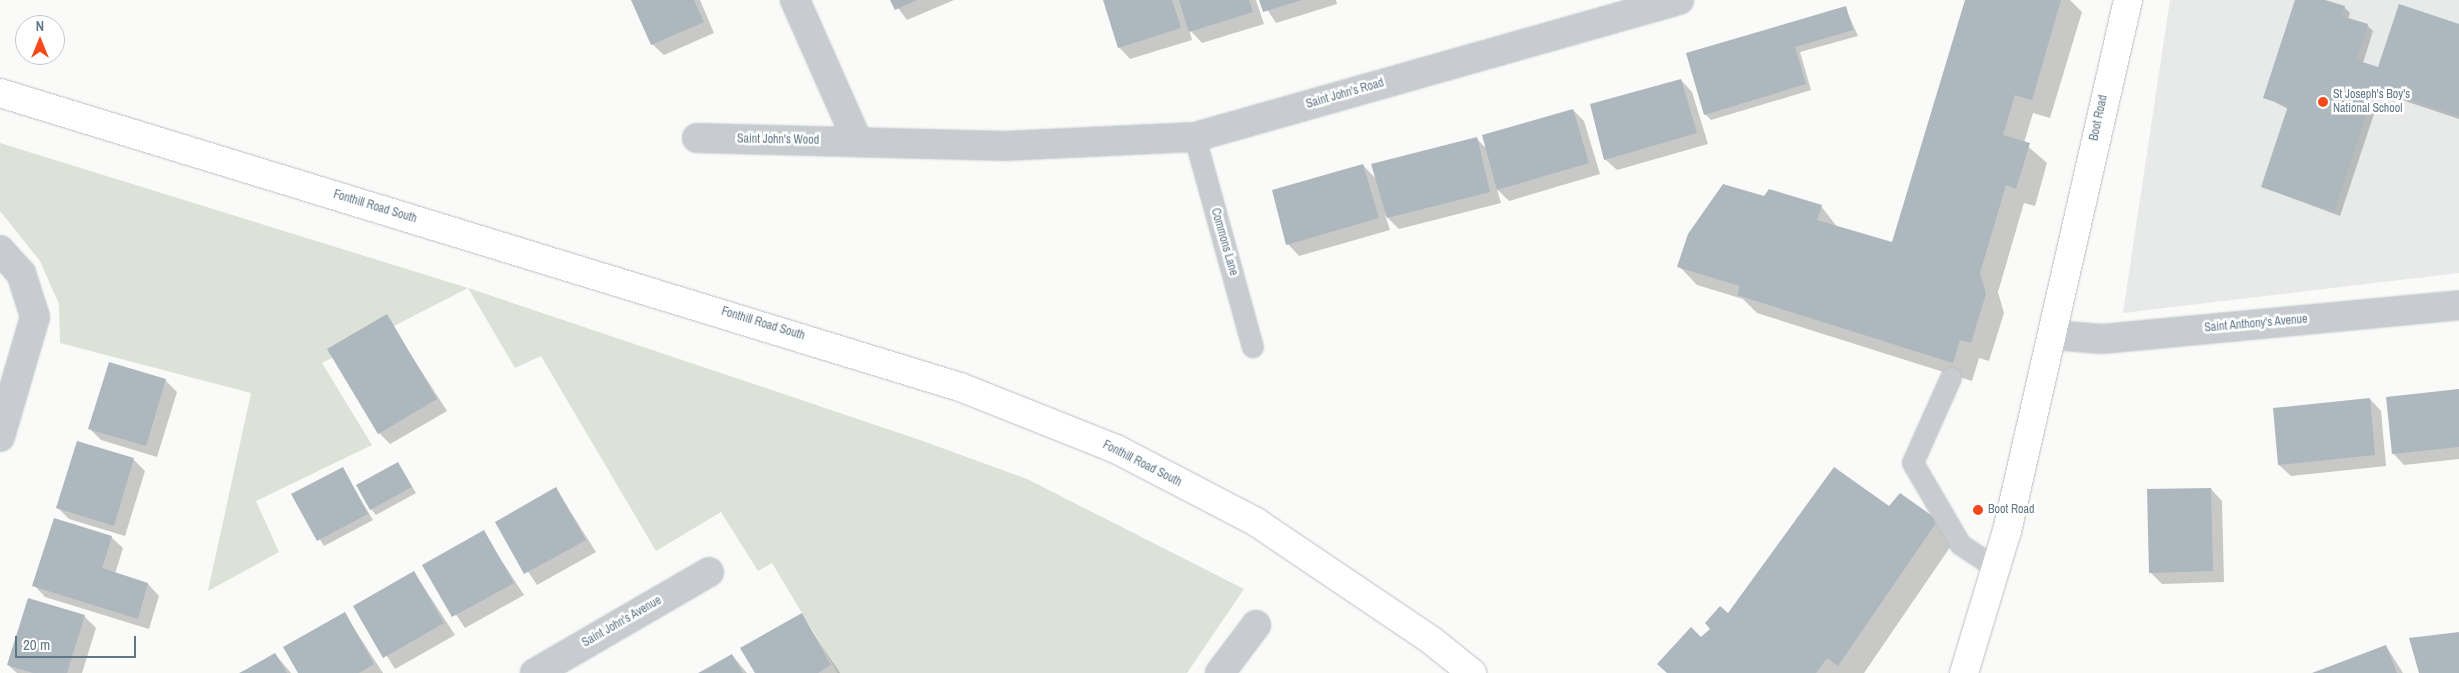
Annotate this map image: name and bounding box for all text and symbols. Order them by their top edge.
north arrow [15,15,65,65]
text: N [36,17,44,35]
street label: Saint John's Road [1305,76,1385,112]
place label: St Joseph's Boy's National School [2333,88,2410,116]
street label: Boot Road [2087,94,2111,142]
marker: St Joseph's Boy's National School [2317,96,2329,108]
street label: Saint John's Wood [737,132,819,148]
street label: Fonthill Road South [332,187,418,227]
street label: Commons Lane [1208,207,1240,277]
street label: Fonthill Road South [720,304,806,344]
street label: Saint Anthony's Avenue [2203,312,2309,336]
street label: Fonthill Road South [1100,438,1184,490]
place label: Boot Road [1988,503,2034,517]
marker: Boot Road [1972,504,1984,516]
street label: Saint John's Avenue [580,593,664,651]
scale bar [18,626,139,658]
text: 20 m [23,634,50,655]

